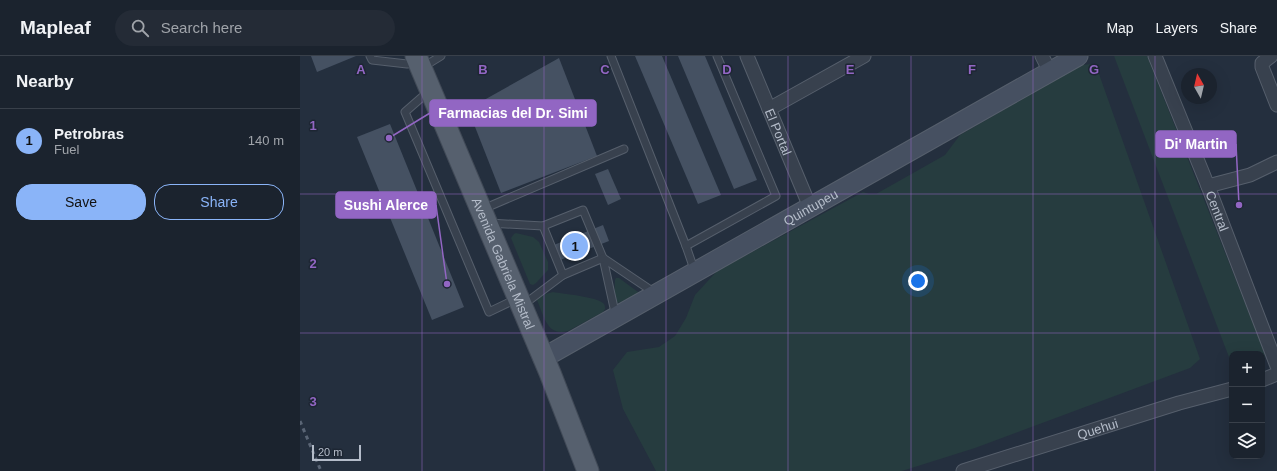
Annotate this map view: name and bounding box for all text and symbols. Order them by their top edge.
search box [115,10,395,46]
text: Mapleaf [20,17,91,38]
icon: search [129,17,151,39]
text: Search here [161,19,242,36]
text: Map [1106,20,1134,36]
text: Layers [1156,20,1198,36]
text: Share [1220,20,1257,36]
text: A [356,62,366,77]
text: B [478,62,488,77]
text: C [600,62,610,77]
text: D [722,62,732,77]
text: E [846,62,855,77]
text: F [968,62,976,77]
text: G [1089,62,1099,77]
north arrow [1181,68,1217,104]
text: Nearby [16,72,74,91]
callout: Farmacias del Dr. Simi [430,100,596,126]
text: Farmacias del Dr. Simi [438,105,588,121]
street label: El Portal [762,106,795,158]
text: 1 [309,118,317,133]
text: Petrobras [54,125,124,142]
callout: Di' Martin [1156,131,1236,157]
text: 1 [25,133,33,148]
text: 140 m [248,133,284,148]
text: Di' Martin [1164,136,1228,152]
text: Fuel [54,142,79,157]
button: Save [16,184,146,220]
button: Share [154,184,284,220]
street label: Quintupeu [781,186,840,229]
street label: Central [1203,189,1232,233]
callout: Sushi Alerce [336,192,436,218]
street label: Avenida Gabriela Mistral [469,195,538,332]
text: Sushi Alerce [344,197,428,213]
pin: 1 [562,231,588,261]
text: 2 [309,256,317,271]
your location [908,271,928,291]
map controls [1229,351,1265,459]
button: + [1229,351,1265,387]
button: − [1229,387,1265,423]
text: 3 [309,394,317,409]
street label: Quehui [1075,416,1120,443]
button: layers [1229,423,1265,459]
scale bar [312,443,361,462]
text: 20 m [318,446,342,458]

